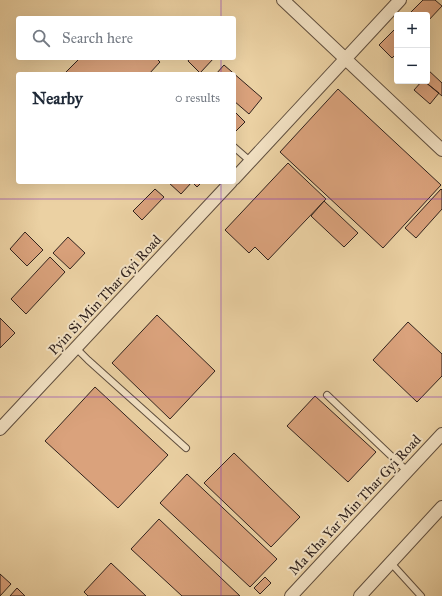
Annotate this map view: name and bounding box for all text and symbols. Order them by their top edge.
map controls [394,12,430,84]
button: + [394,12,430,48]
search box [16,16,236,60]
icon: search [30,27,52,49]
text: Search here [62,29,133,47]
button: − [394,48,430,84]
text: Nearby [32,88,83,109]
text: 0 results [175,90,220,106]
street label: Pyin Si Min Thar Gyi Road [45,231,165,359]
street label: Ma Kha Yar Min Thar Gyi Road [285,431,425,579]

